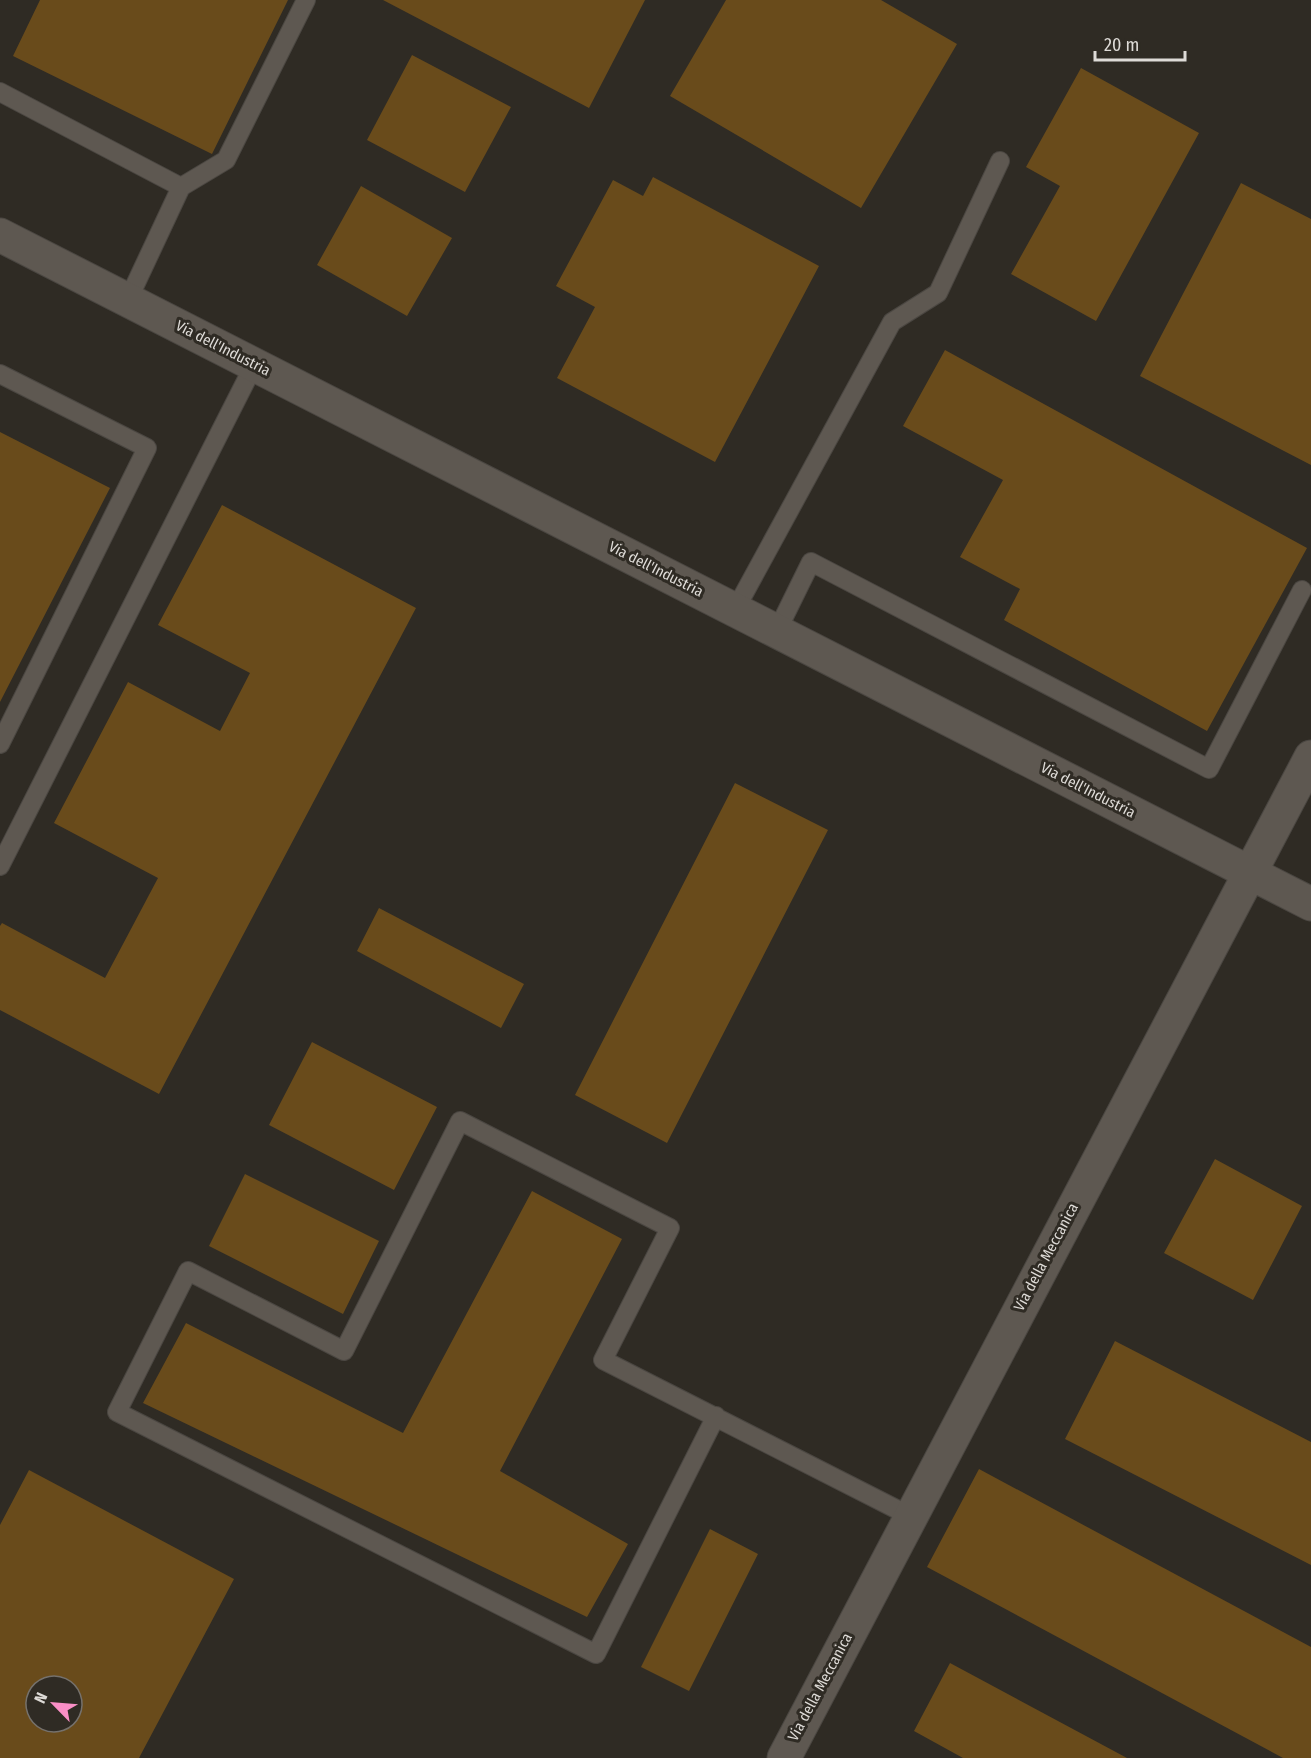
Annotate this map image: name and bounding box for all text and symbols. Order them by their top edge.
scale bar [1095,24,1185,62]
text: 20 m [1104,34,1139,56]
street label: Via dell'Industria [173,316,273,380]
street label: Via dell'Industria [606,537,706,601]
street label: Via dell'Industria [1038,758,1138,822]
street label: Via della Meccanica [1010,1200,1082,1314]
street label: Via della Meccanica [784,1630,856,1744]
north arrow [24,1674,84,1734]
text: N [30,1690,51,1706]

